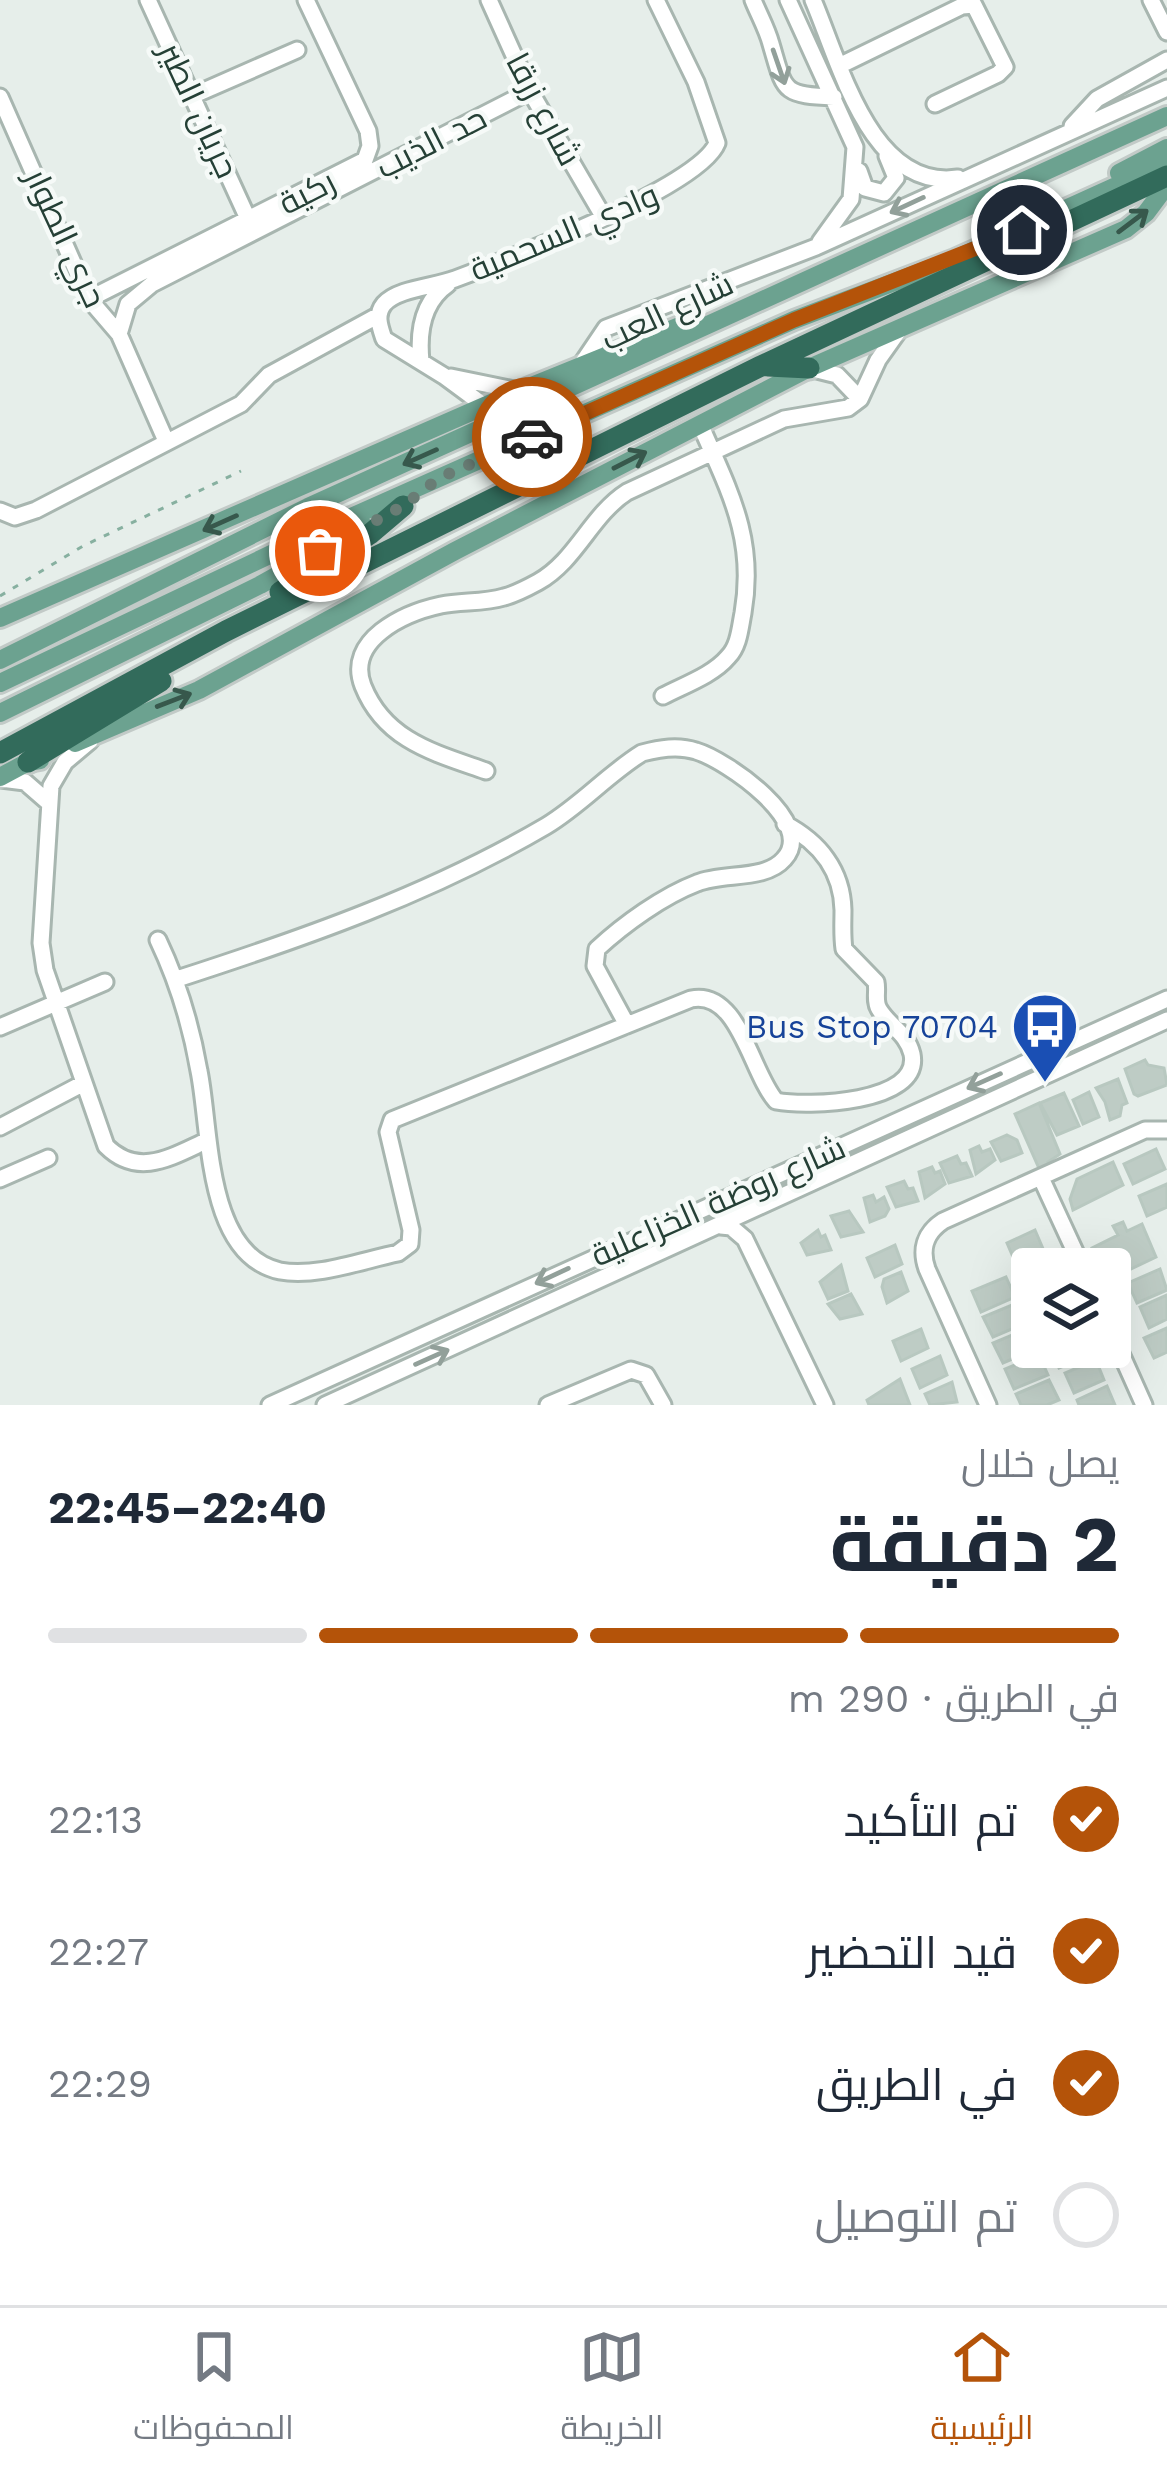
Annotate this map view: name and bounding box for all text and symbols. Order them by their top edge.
street label: جريان الطير [150,34,247,184]
street label: شارع زرقا [495,46,590,174]
one-way arrow [770,47,791,84]
street label: حد الذيب [369,98,493,186]
street label: جري الطوار [11,161,115,316]
street label: ركية [272,161,342,223]
street label: وادي السحمية [464,175,666,295]
pin [971,179,1073,281]
one-way arrow [890,195,926,217]
icon: home [989,197,1055,263]
one-way arrow [1117,208,1149,234]
street label: شارع العب [595,264,740,361]
courier [472,377,592,497]
icon: car [499,404,565,470]
one-way arrow [403,448,439,470]
one-way arrow [612,448,648,471]
pin [269,500,371,602]
one-way arrow [202,514,239,535]
icon: bag [287,518,353,584]
one-way arrow [154,688,191,710]
bus stop icon: Bus Stop 70704 [1010,991,1080,1085]
place label: Bus Stop 70704 [746,1007,998,1046]
one-way arrow [966,1072,1002,1094]
street label: شارع روضة الخزاعلية [585,1127,852,1277]
map controls [1011,1248,1131,1368]
button: layers [1011,1248,1131,1368]
one-way arrow [535,1266,571,1288]
one-way arrow [413,1344,449,1366]
text: يصل خلال [961,1441,1119,1486]
text: 22:40–22:45 [48,1481,327,1534]
text: 2 دقيقة [830,1498,1119,1590]
text: في الطريق · 290 m [788,1676,1119,1721]
icon: check [1053,1786,1119,1852]
text: تم التأكيد [844,1794,1017,1847]
text: 22:13 [48,1797,143,1842]
icon: check [1053,1918,1119,1984]
text: قيد التحضير [807,1926,1017,1979]
text: 22:27 [48,1929,149,1974]
icon: check [1053,2050,1119,2116]
text: في الطريق [816,2058,1017,2111]
text: 22:29 [48,2061,152,2106]
text: تم التوصيل [815,2190,1017,2243]
tab: المحفوظات [133,2324,294,2458]
tab: الخريطة [561,2324,664,2458]
tab: الرئيسية [930,2324,1034,2458]

